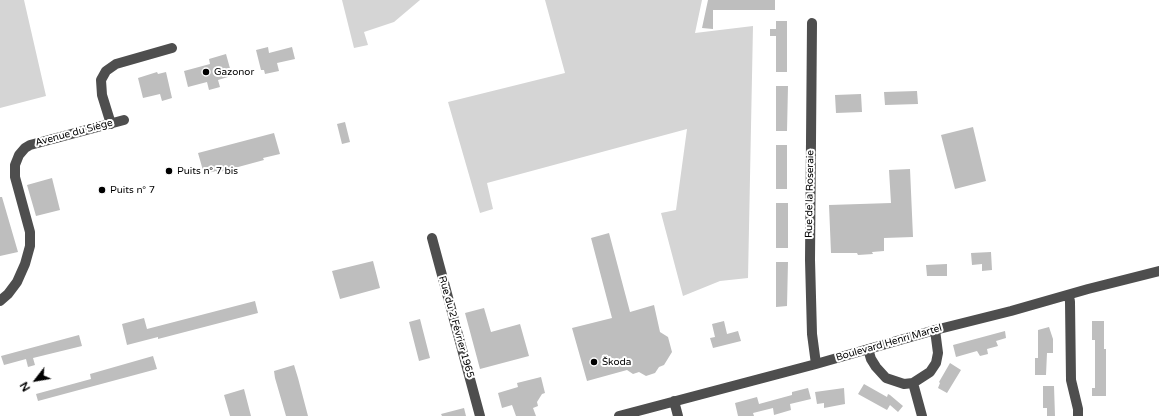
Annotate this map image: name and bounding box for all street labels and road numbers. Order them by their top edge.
street label: Avenue du Siège [34,117,114,149]
street label: Rue de la Roseraie [803,150,817,238]
street label: Rue du 2 Février 1965 [436,275,476,379]
street label: Boulevard Henri Martel [835,322,943,364]

